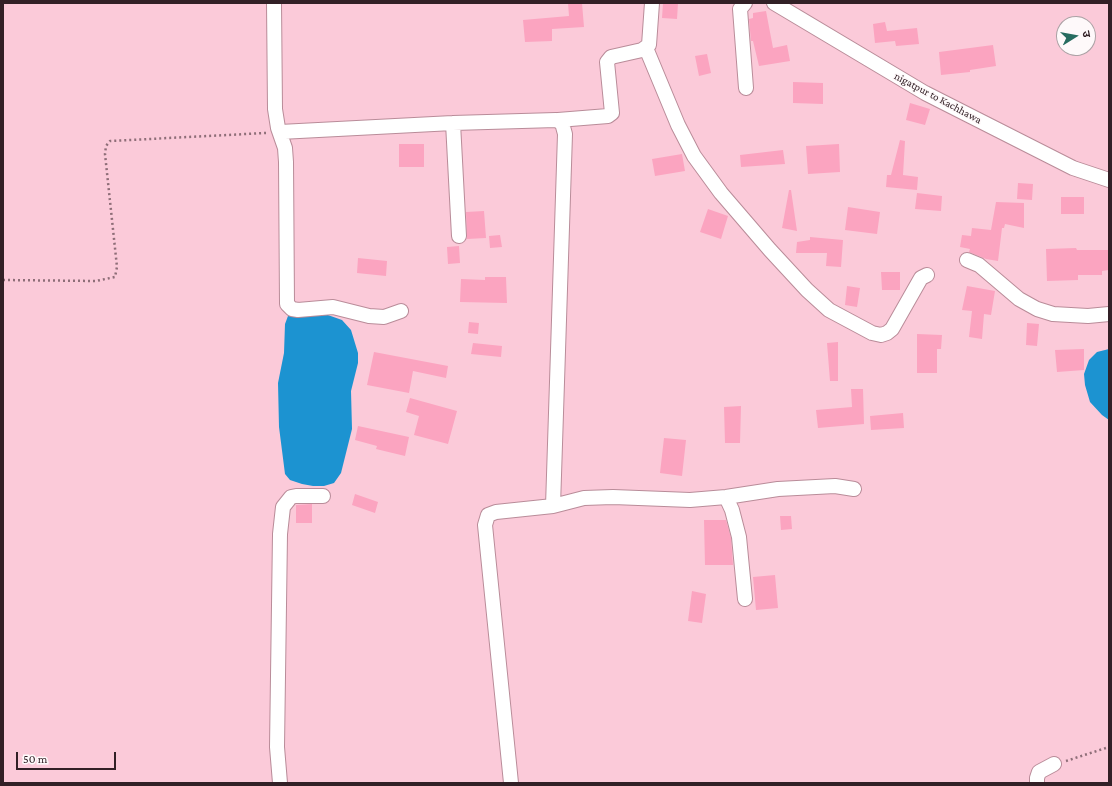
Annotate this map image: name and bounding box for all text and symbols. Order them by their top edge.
north arrow [1056,16,1096,56]
text: उ [1080,30,1093,38]
street label: nigatpur to Kachhawa [892,69,984,127]
scale bar [18,744,118,770]
text: 50 m [23,752,47,766]

